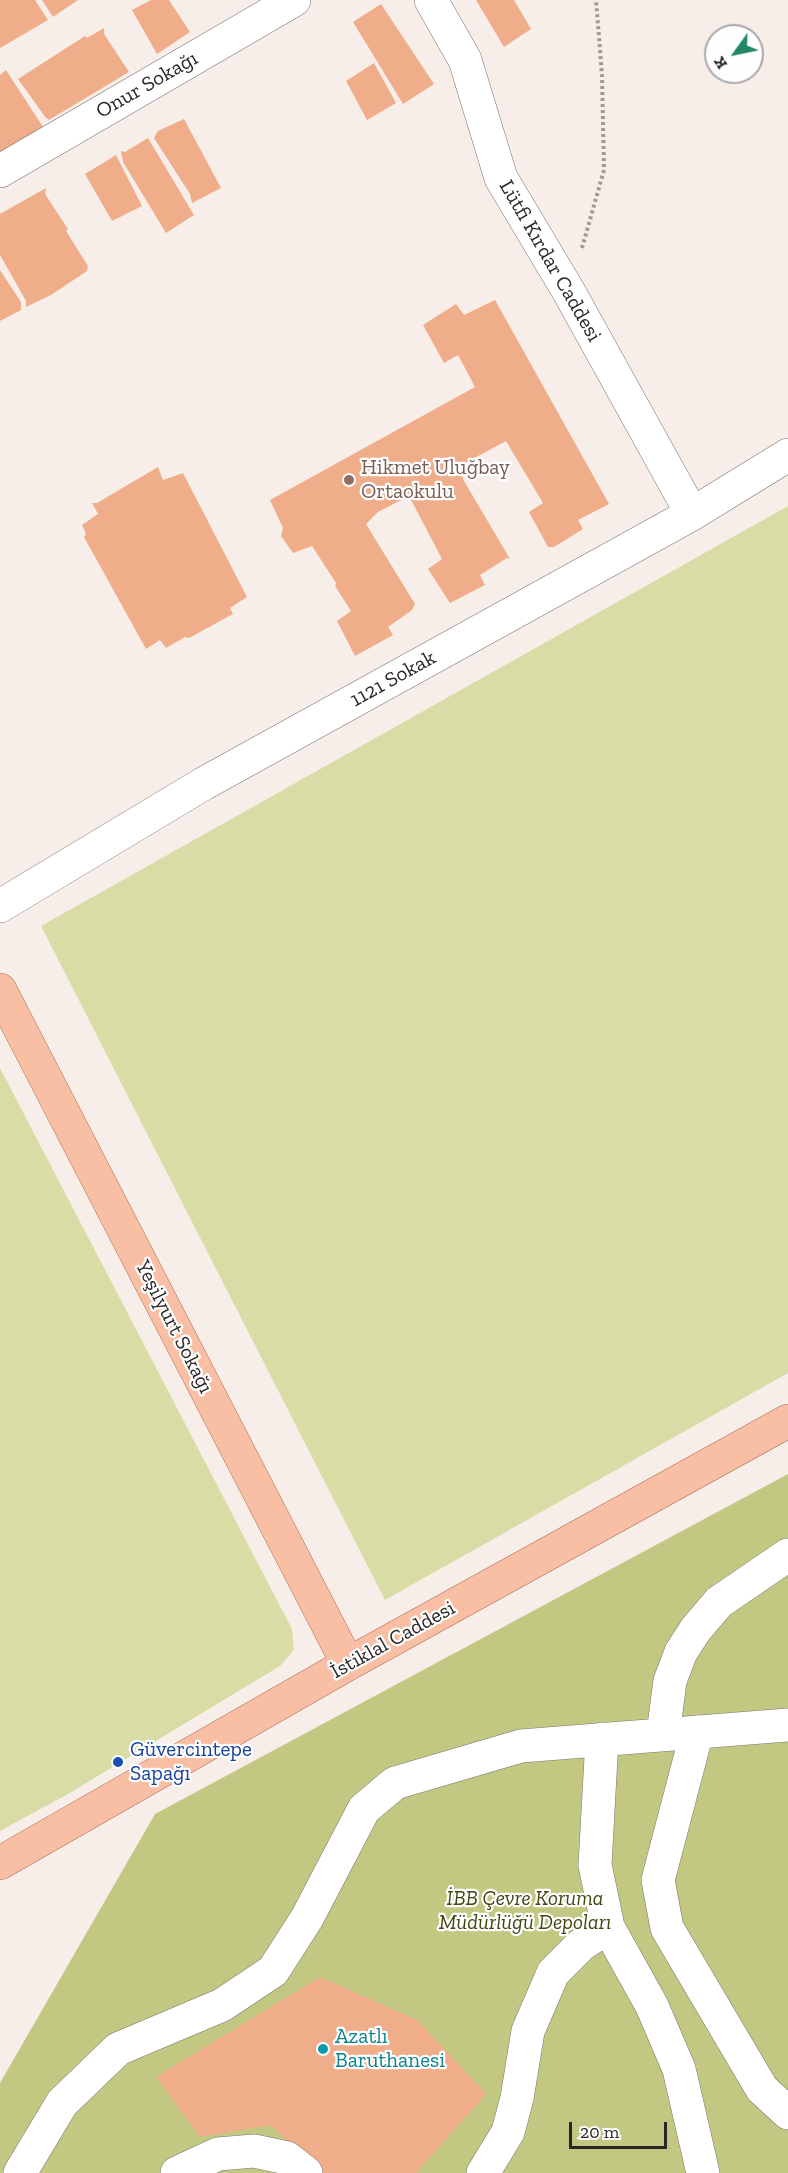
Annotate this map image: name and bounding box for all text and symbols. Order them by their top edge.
north arrow [704,24,764,84]
street label: Onur Sokağı [92,46,202,124]
text: K [709,53,731,73]
street label: Lütfi Kırdar Caddesi [493,176,607,346]
place label: Hikmet Uluğbay Ortaokulu [361,455,510,505]
marker: Hikmet Uluğbay Ortaokulu [342,473,356,487]
street label: 1121 Sokak [346,645,440,713]
street label: Yeşilyurt Sokağı [130,1256,218,1398]
street label: İstiklal Caddesi [326,1595,460,1685]
place label: Güvercintepe Sapağı [130,1737,252,1787]
marker: Güvercintepe Sapağı [111,1755,125,1769]
park label: İBB Çevre Koruma Müdürlüğü Depoları [439,1886,611,1936]
place label: Azatlı Baruthanesi [335,2024,445,2074]
marker: Azatlı Baruthanesi [316,2042,330,2056]
scale bar [572,2110,670,2148]
text: 20 m [580,2121,619,2143]

